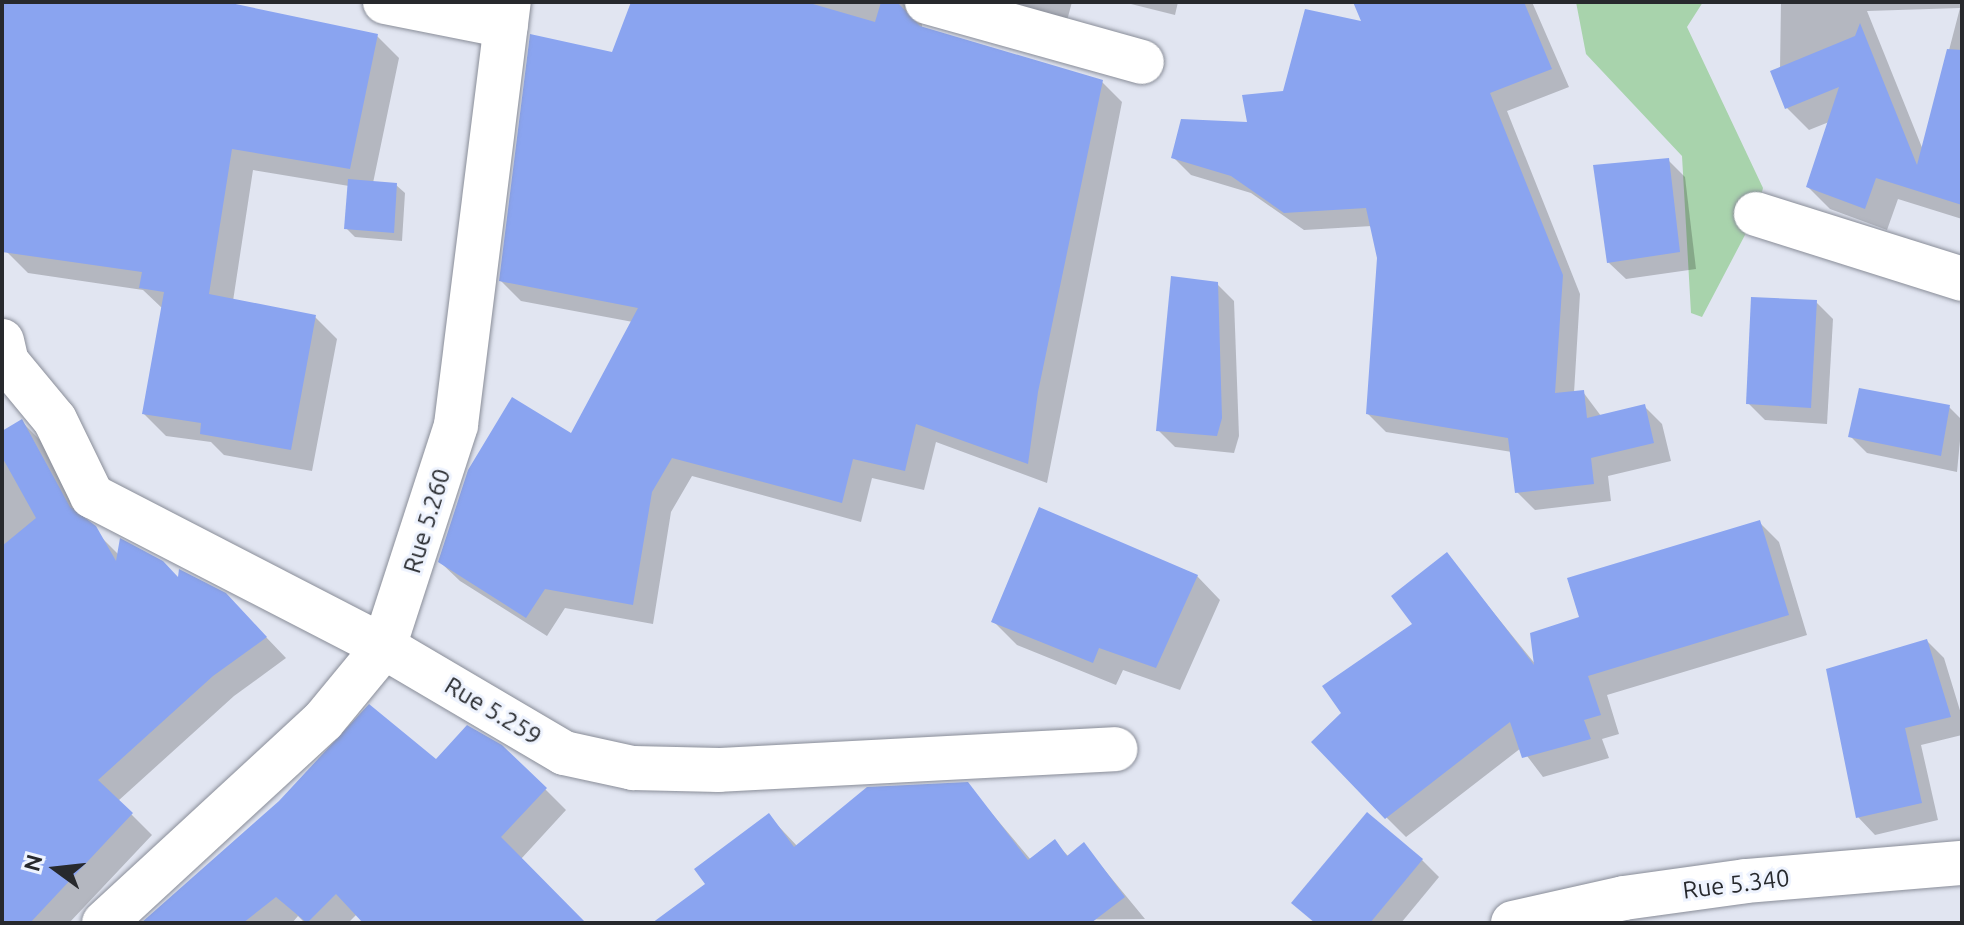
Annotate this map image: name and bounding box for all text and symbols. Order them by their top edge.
street label: Rue 5.260 [398,465,456,577]
street label: Rue 5.259 [440,671,546,751]
north arrow [16,829,96,909]
text: N [18,852,47,874]
street label: Rue 5.340 [1681,863,1791,905]

